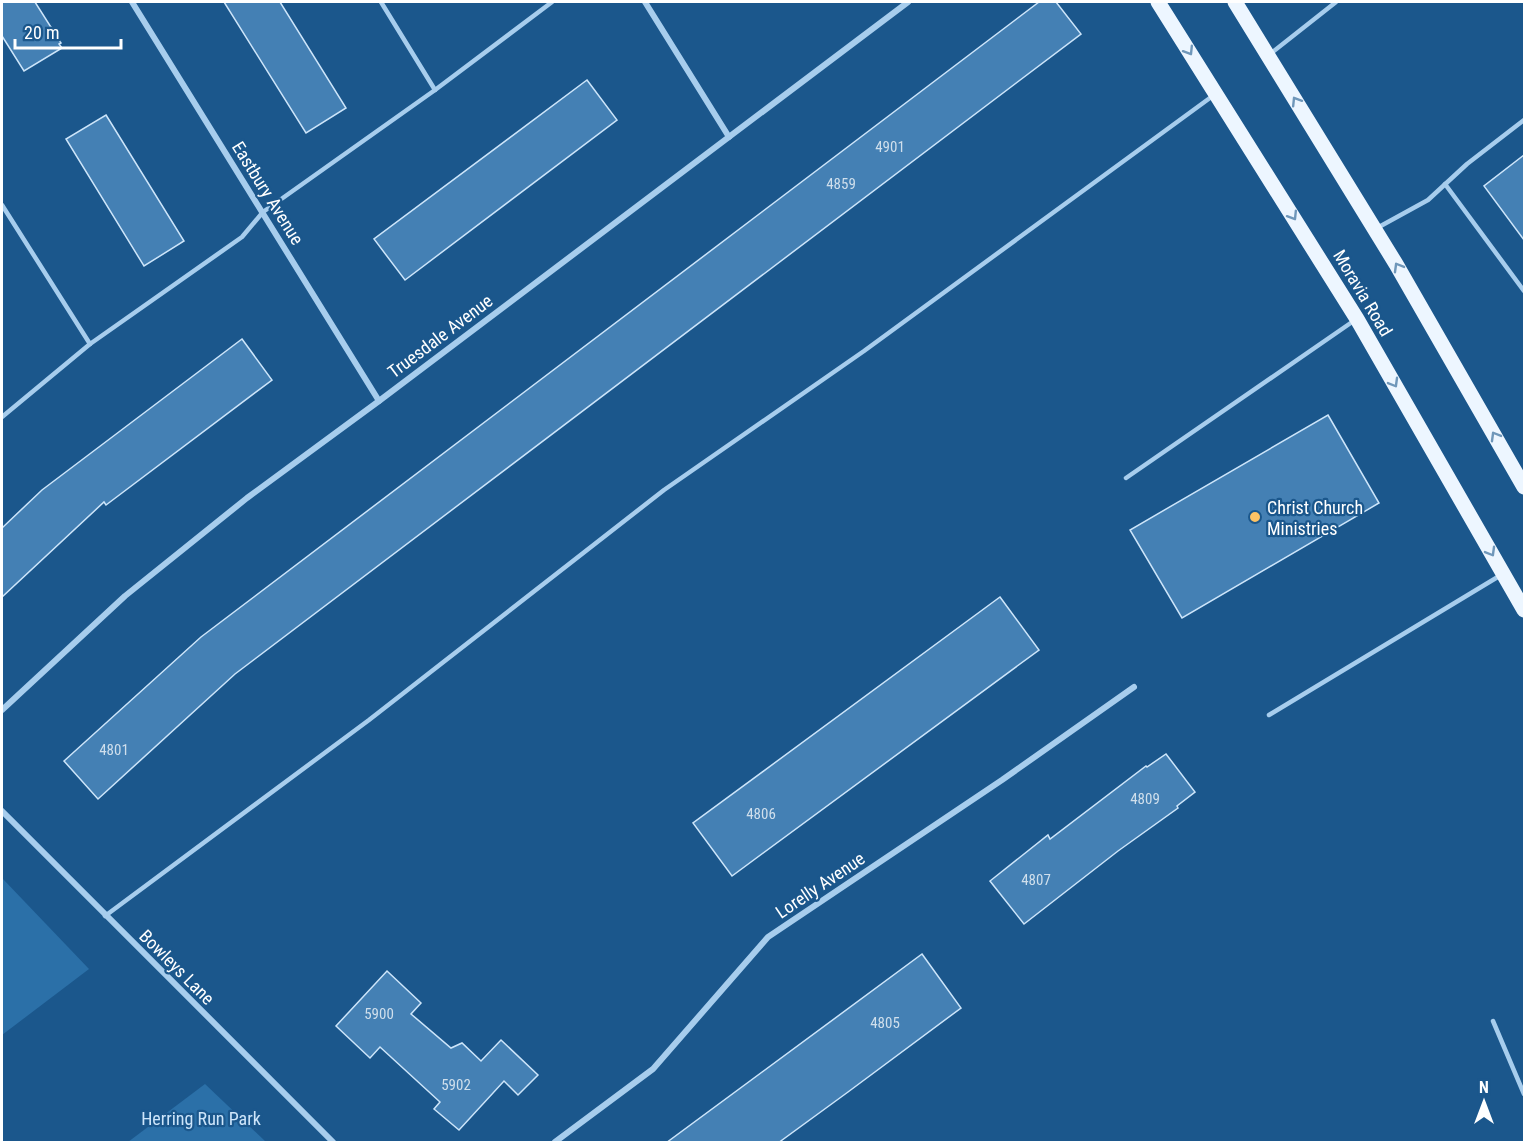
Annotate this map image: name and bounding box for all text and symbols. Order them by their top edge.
scale bar [15,12,122,50]
text: 20 m [24,22,59,43]
one-way arrow [1182,45,1194,55]
one-way arrow [1292,97,1304,107]
street label: Eastbury Avenue [228,137,308,249]
house number: 4901 [875,138,905,156]
house number: 4859 [826,175,856,193]
one-way arrow [1285,210,1296,221]
street label: Moravia Road [1329,246,1397,340]
one-way arrow [1394,263,1406,273]
street label: Truesdale Avenue [384,290,496,382]
one-way arrow [1387,377,1398,387]
one-way arrow [1491,432,1503,442]
place label: Christ Church Ministries [1267,497,1363,539]
marker: Christ Church Ministries [1248,510,1262,524]
one-way arrow [1484,546,1495,556]
house number: 4801 [99,741,129,759]
house number: 4809 [1130,790,1160,808]
house number: 4806 [746,805,776,823]
street label: Lorelly Avenue [771,847,869,923]
house number: 4807 [1021,871,1051,889]
street label: Bowleys Lane [135,925,219,1009]
house number: 5900 [364,1005,394,1023]
house number: 4805 [870,1014,900,1032]
north arrow [1454,1072,1514,1132]
house number: 5902 [441,1076,471,1094]
text: N [1479,1078,1489,1097]
park label: Herring Run Park [141,1108,261,1129]

